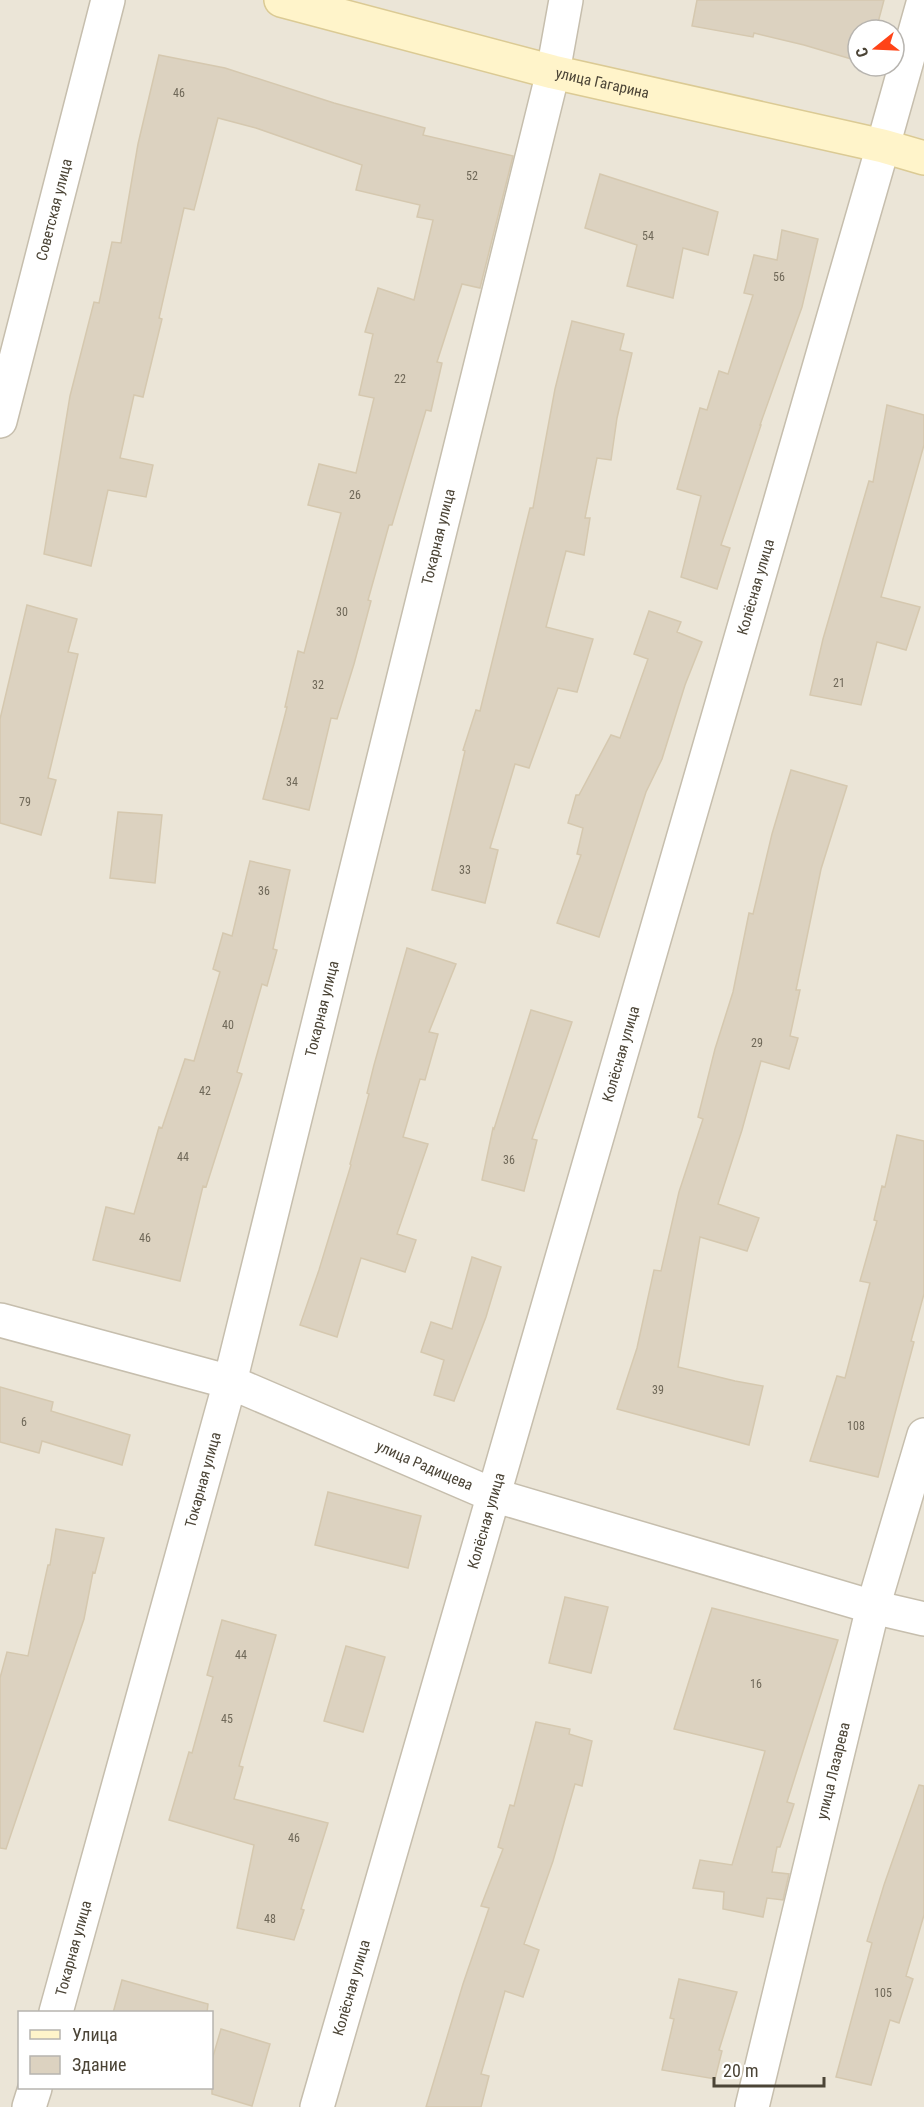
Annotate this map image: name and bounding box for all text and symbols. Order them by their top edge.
north arrow [846,18,906,78]
text: С [852,45,873,60]
street label: улица Гагарина [554,64,651,102]
house number: 46 [173,86,185,100]
street label: Советская улица [32,157,76,263]
house number: 52 [466,169,478,183]
house number: 54 [642,229,654,243]
house number: 56 [773,270,785,284]
house number: 22 [394,372,406,386]
street label: Токарная улица [418,487,459,587]
house number: 26 [349,488,361,502]
street label: Колёсная улица [733,537,778,637]
house number: 30 [336,605,348,619]
house number: 21 [833,676,845,690]
house number: 32 [312,678,324,692]
house number: 34 [286,775,298,789]
house number: 79 [19,795,31,809]
house number: 33 [459,863,471,877]
house number: 36 [258,884,270,898]
street label: Токарная улица [302,959,343,1059]
street label: Колёсная улица [599,1004,643,1104]
house number: 40 [222,1018,234,1032]
house number: 29 [751,1036,763,1050]
house number: 42 [199,1084,211,1098]
house number: 44 [177,1150,189,1164]
house number: 36 [503,1153,515,1167]
house number: 46 [139,1231,151,1245]
house number: 39 [652,1383,664,1397]
house number: 6 [21,1415,27,1429]
house number: 108 [847,1419,865,1433]
street label: Токарная улица [181,1430,225,1530]
street label: улица Радищева [373,1437,476,1494]
street label: Колёсная улица [464,1471,509,1571]
house number: 44 [235,1648,247,1662]
house number: 16 [750,1677,762,1691]
house number: 45 [221,1712,233,1726]
street label: улица Лазарева [813,1720,854,1821]
house number: 46 [288,1831,300,1845]
street label: Токарная улица [52,1899,95,1998]
house number: 48 [264,1912,276,1926]
street label: Колёсная улица [329,1938,374,2038]
house number: 105 [874,1986,892,2000]
legend [18,2011,213,2089]
text: Улица [72,2024,118,2045]
scale bar [714,2050,824,2088]
text: Здание [72,2054,126,2075]
text: 20 m [723,2060,758,2081]

